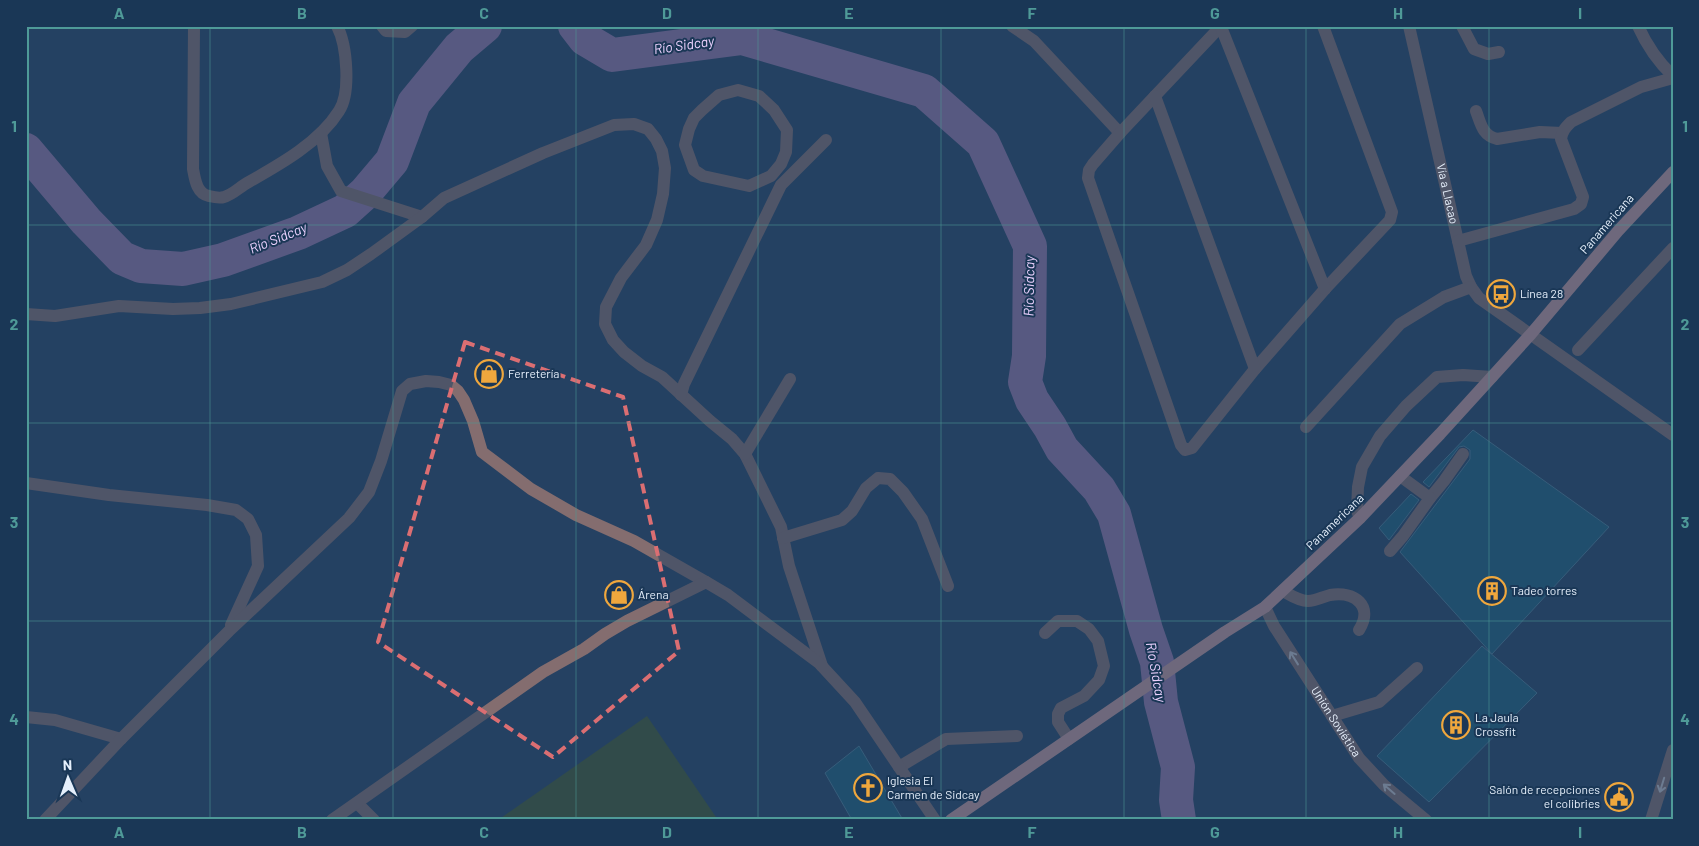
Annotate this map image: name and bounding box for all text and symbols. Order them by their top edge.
text: A [114,3,125,22]
text: B [297,3,307,22]
text: C [479,3,489,22]
text: D [662,3,672,22]
text: E [844,3,854,22]
text: F [1028,3,1037,22]
text: G [1210,3,1220,22]
text: H [1393,3,1403,22]
text: I [1578,3,1582,22]
water label: Río Sidcay [653,32,716,57]
text: 1 [11,116,17,135]
text: 1 [1682,116,1688,135]
street label: Vía a Llacao [1435,162,1462,225]
street label: Panamericana [1577,191,1636,256]
water label: Río Sidcay [246,218,310,257]
water label: Río Sidcay [1019,255,1038,317]
bus stop icon: Línea 28 [1486,279,1516,309]
place label: Línea 28 [1520,286,1563,300]
text: 2 [10,314,19,333]
text: 2 [1681,314,1690,333]
shop icon: Ferretería [474,359,504,389]
place label: Ferretería [508,366,559,380]
street label: Panamericana [1303,490,1366,552]
text: 3 [10,512,18,531]
text: 3 [1681,512,1689,531]
building icon: Tadeo torres [1477,576,1507,606]
shop icon: Árena [604,580,634,610]
place label: Tadeo torres [1511,583,1577,597]
place label: Árena [638,587,669,601]
water label: Río Sidcay [1143,640,1170,704]
one-way arrow [1289,651,1299,665]
street label: Unión Soviética [1309,684,1364,759]
text: 4 [9,709,19,728]
text: 4 [1680,709,1690,728]
building icon: La Jaula Crossfit [1441,710,1471,740]
place label: La Jaula Crossfit [1475,710,1519,738]
north arrow [42,754,92,804]
text: N [63,756,72,773]
church icon: Iglesia El Carmen de Sidcay [853,773,883,803]
place label: Iglesia El Carmen de Sidcay [887,773,980,801]
one-way arrow [1656,776,1666,792]
place label: Salón de recepciones el colibries [1489,782,1600,810]
public building icon: Salón de recepciones el colibries [1604,782,1634,812]
one-way arrow [1382,783,1395,795]
text: A [114,822,125,841]
text: B [297,822,307,841]
text: C [479,822,489,841]
text: D [662,822,672,841]
text: E [844,822,854,841]
text: F [1028,822,1037,841]
text: G [1210,822,1220,841]
text: H [1393,822,1403,841]
text: I [1578,822,1582,841]

